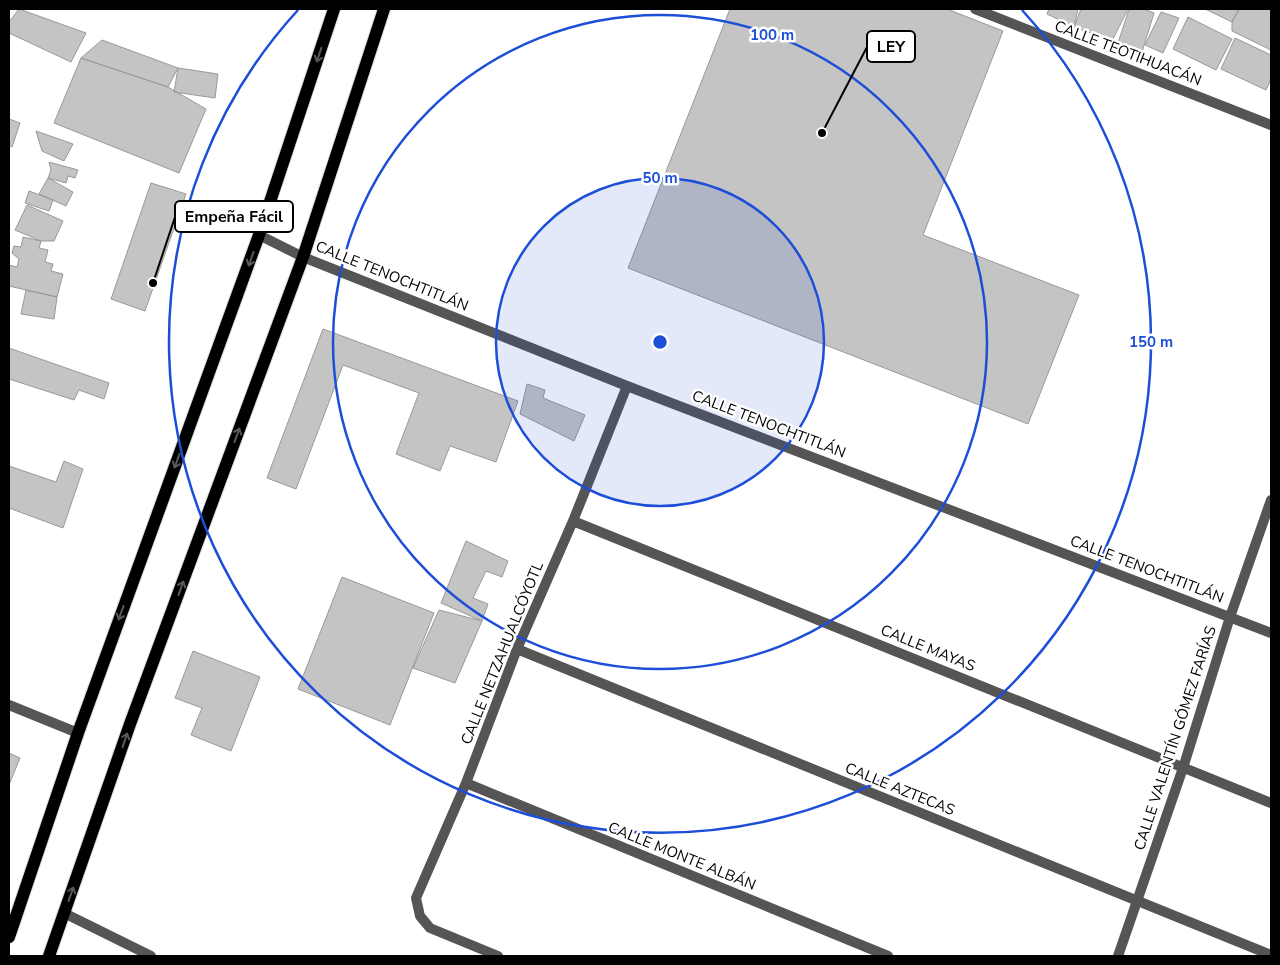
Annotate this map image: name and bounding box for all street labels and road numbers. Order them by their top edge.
street label: CALLE TEOTIHUACÁN [1052,16,1204,90]
street label: CALLE TENOCHTITLÁN [313,236,471,316]
street label: CALLE TENOCHTITLÁN [689,385,849,463]
street label: CALLE TENOCHTITLÁN [1067,530,1227,608]
street label: CALLE NETZAHUALCÓYOTL [455,558,548,747]
street label: CALLE MAYAS [878,620,978,676]
street label: CALLE VALENTÍN GÓMEZ FARÍAS [1128,623,1221,853]
street label: CALLE AZTECAS [842,758,958,820]
street label: CALLE MONTE ALBÁN [605,817,759,895]

